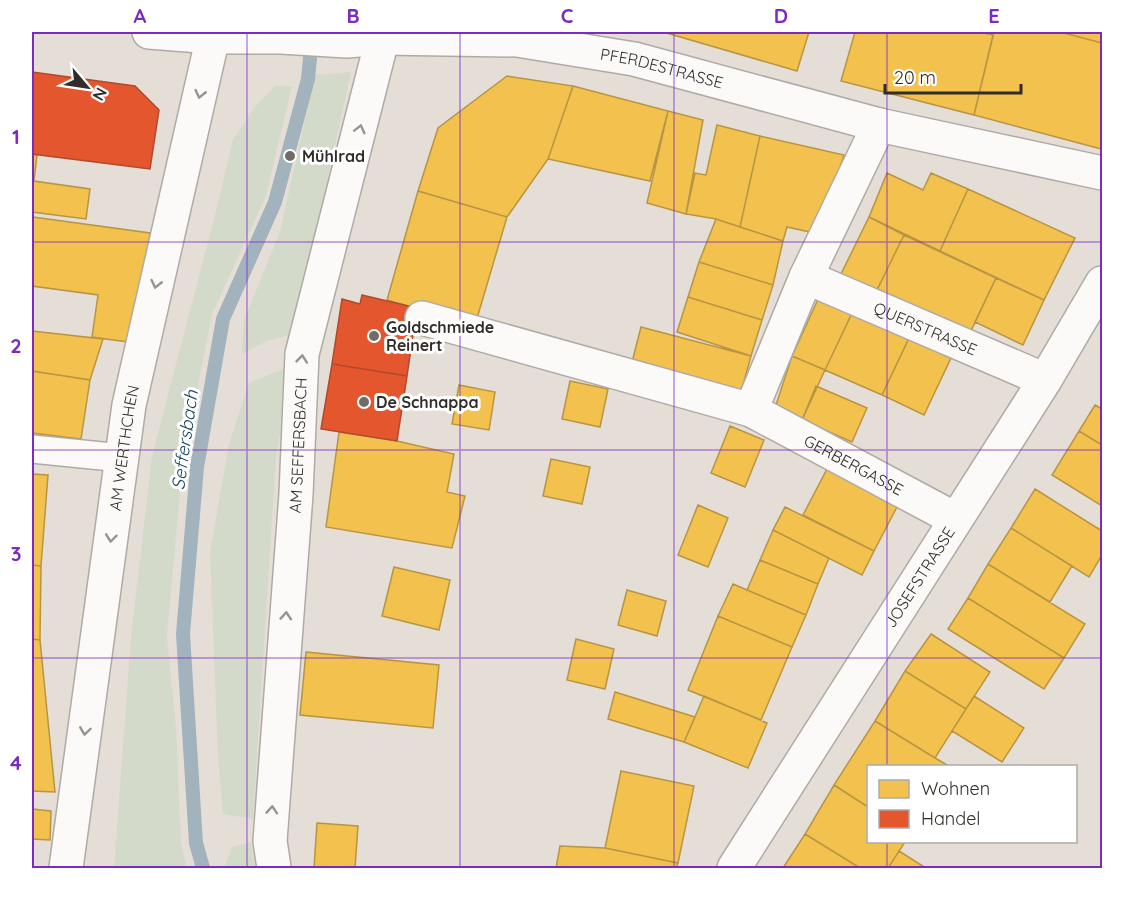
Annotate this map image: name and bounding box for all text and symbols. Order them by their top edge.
text: A [134,3,147,28]
text: B [346,3,360,28]
text: C [561,3,574,28]
text: D [774,3,788,28]
text: E [988,3,1000,28]
street label: PFERDESTRASSE [599,44,725,93]
north arrow [57,57,117,117]
scale bar [885,57,1022,95]
text: 20 m [894,66,936,89]
text: N [89,84,112,104]
one-way arrow [194,89,207,99]
text: 1 [12,124,20,149]
one-way arrow [352,124,365,134]
place label: Mühlrad [302,146,365,166]
marker: Mühlrad [283,149,297,163]
one-way arrow [151,279,164,289]
street label: QUERSTRASSE [871,297,980,360]
place label: Goldschmiede Reinert [386,317,494,355]
marker: Goldschmiede Reinert [367,329,381,343]
text: 2 [10,333,22,358]
one-way arrow [296,354,308,363]
street label: AM SEFFERSBACH [285,377,311,514]
street label: AM WERTHCHEN [105,383,143,512]
water label: Seffersbach [166,388,203,491]
place label: De Schnappa [376,392,478,412]
marker: De Schnappa [357,395,371,409]
street label: GERBERGASSE [801,430,907,499]
street label: JOSEFSTRASSE [880,523,959,631]
one-way arrow [106,534,118,543]
text: 3 [11,541,21,566]
one-way arrow [280,611,293,620]
one-way arrow [80,727,92,736]
text: 4 [10,750,22,775]
legend [867,765,1077,843]
text: Wohnen [921,777,990,800]
one-way arrow [265,806,278,815]
text: Handel [921,807,981,830]

